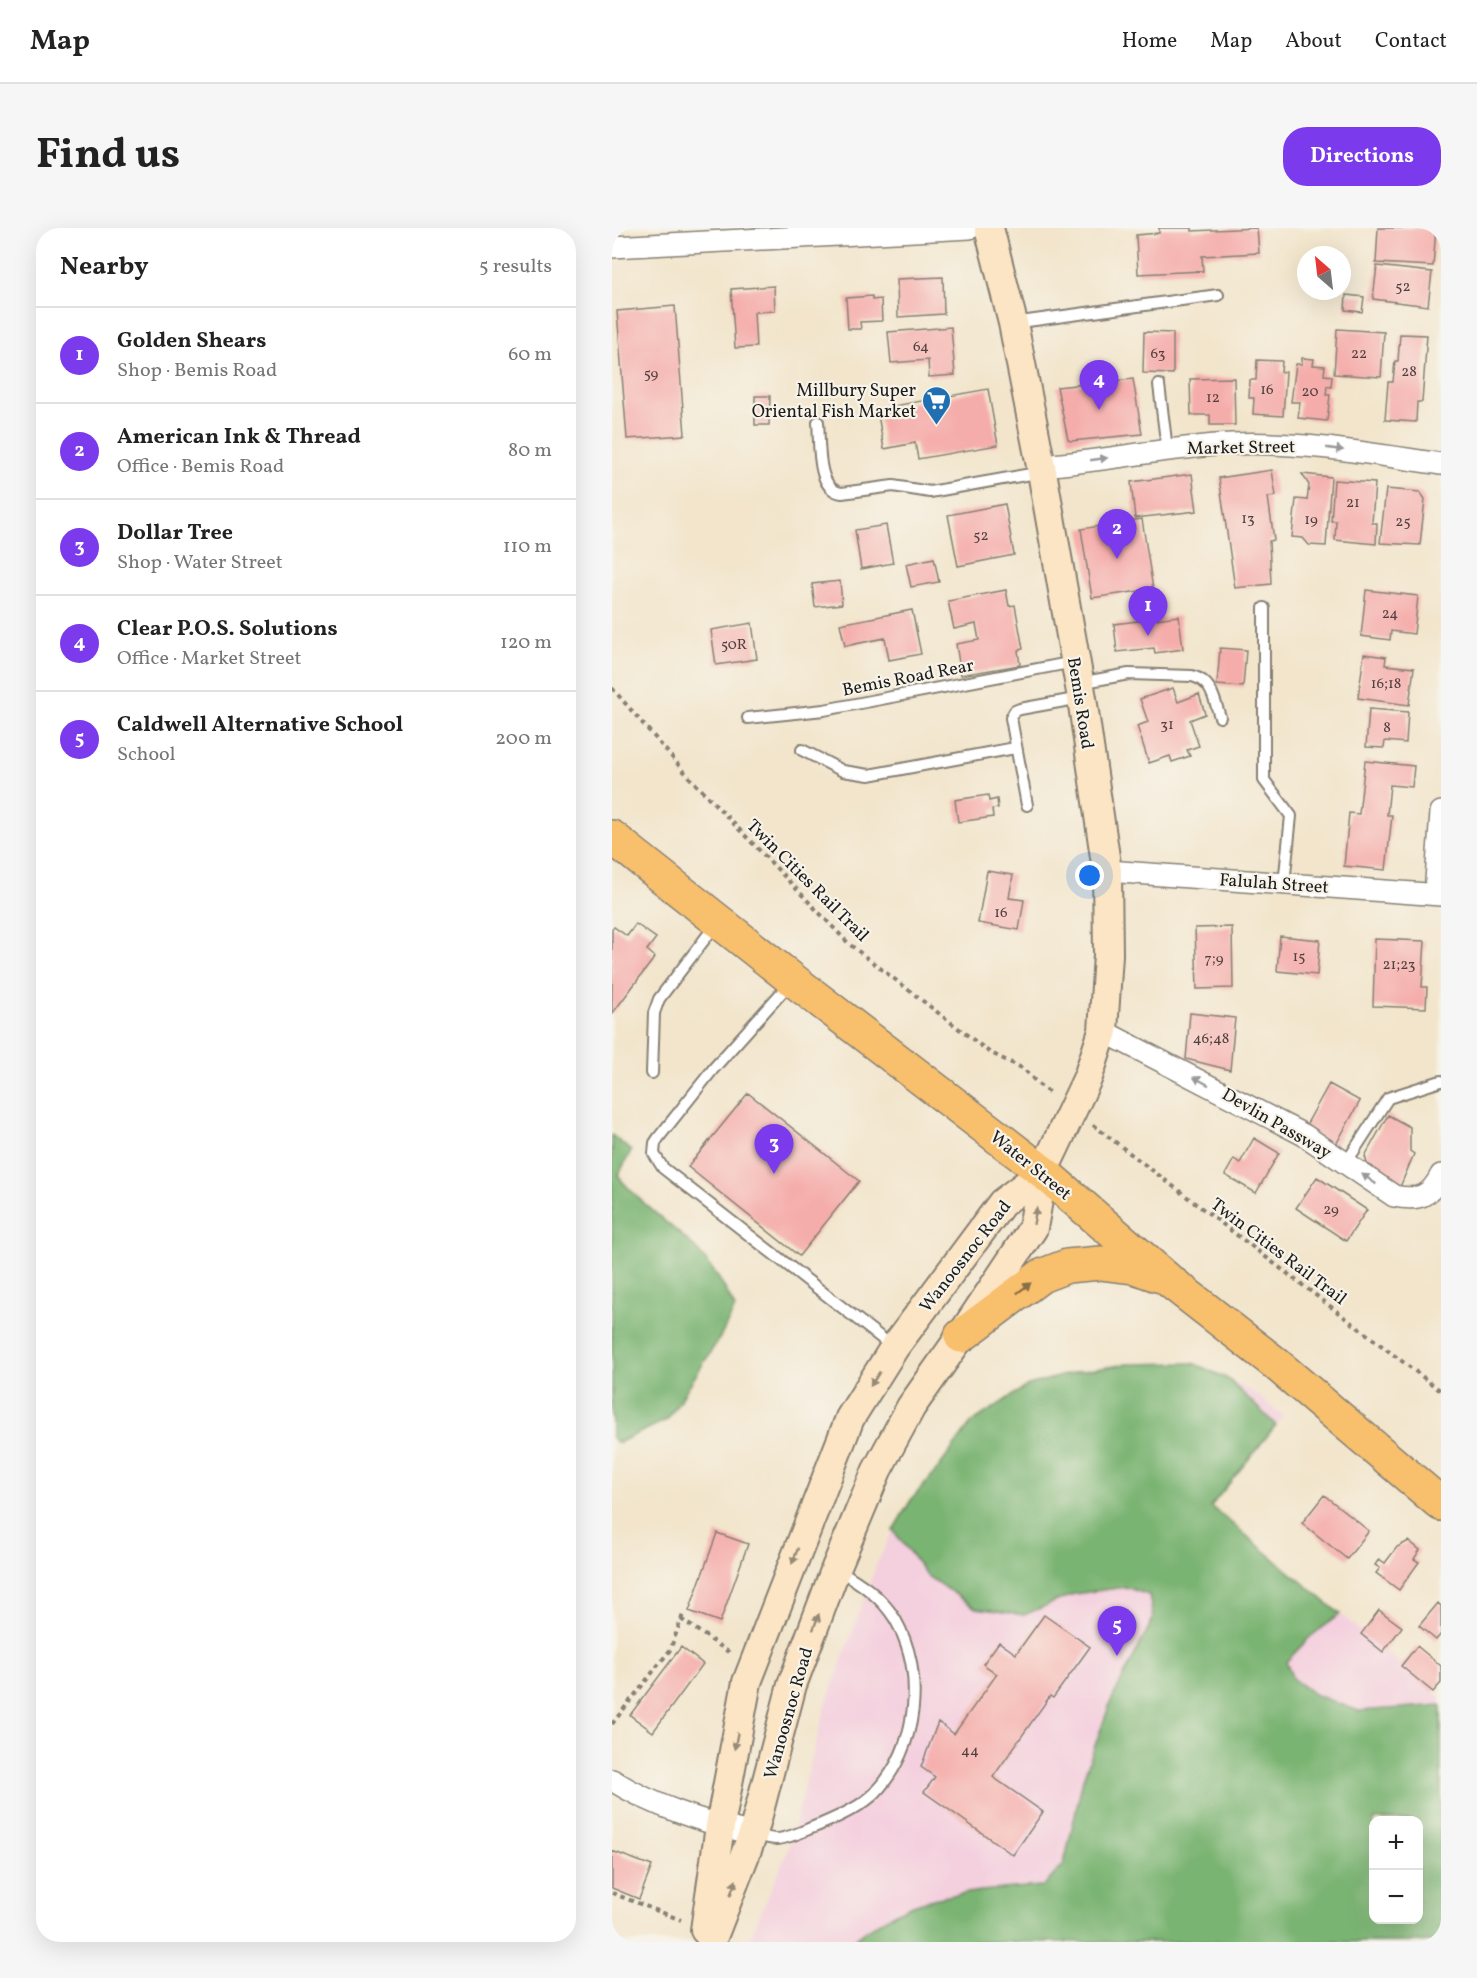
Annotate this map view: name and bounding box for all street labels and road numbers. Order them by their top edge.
street label: Market Street [1187,435,1295,462]
street label: Bemis Road Rear [840,653,977,703]
street label: Bemis Road [1060,655,1099,751]
street label: Twin Cities Rail Trail [740,814,874,948]
street label: Falulah Street [1218,868,1329,901]
street label: Devlin Passway [1217,1083,1336,1166]
street label: Water Street [984,1125,1076,1207]
street label: Twin Cities Rail Trail [1205,1193,1351,1312]
street label: Wanoosnoc Road [914,1196,1018,1318]
street label: Wanoosnoc Road [759,1645,820,1782]

